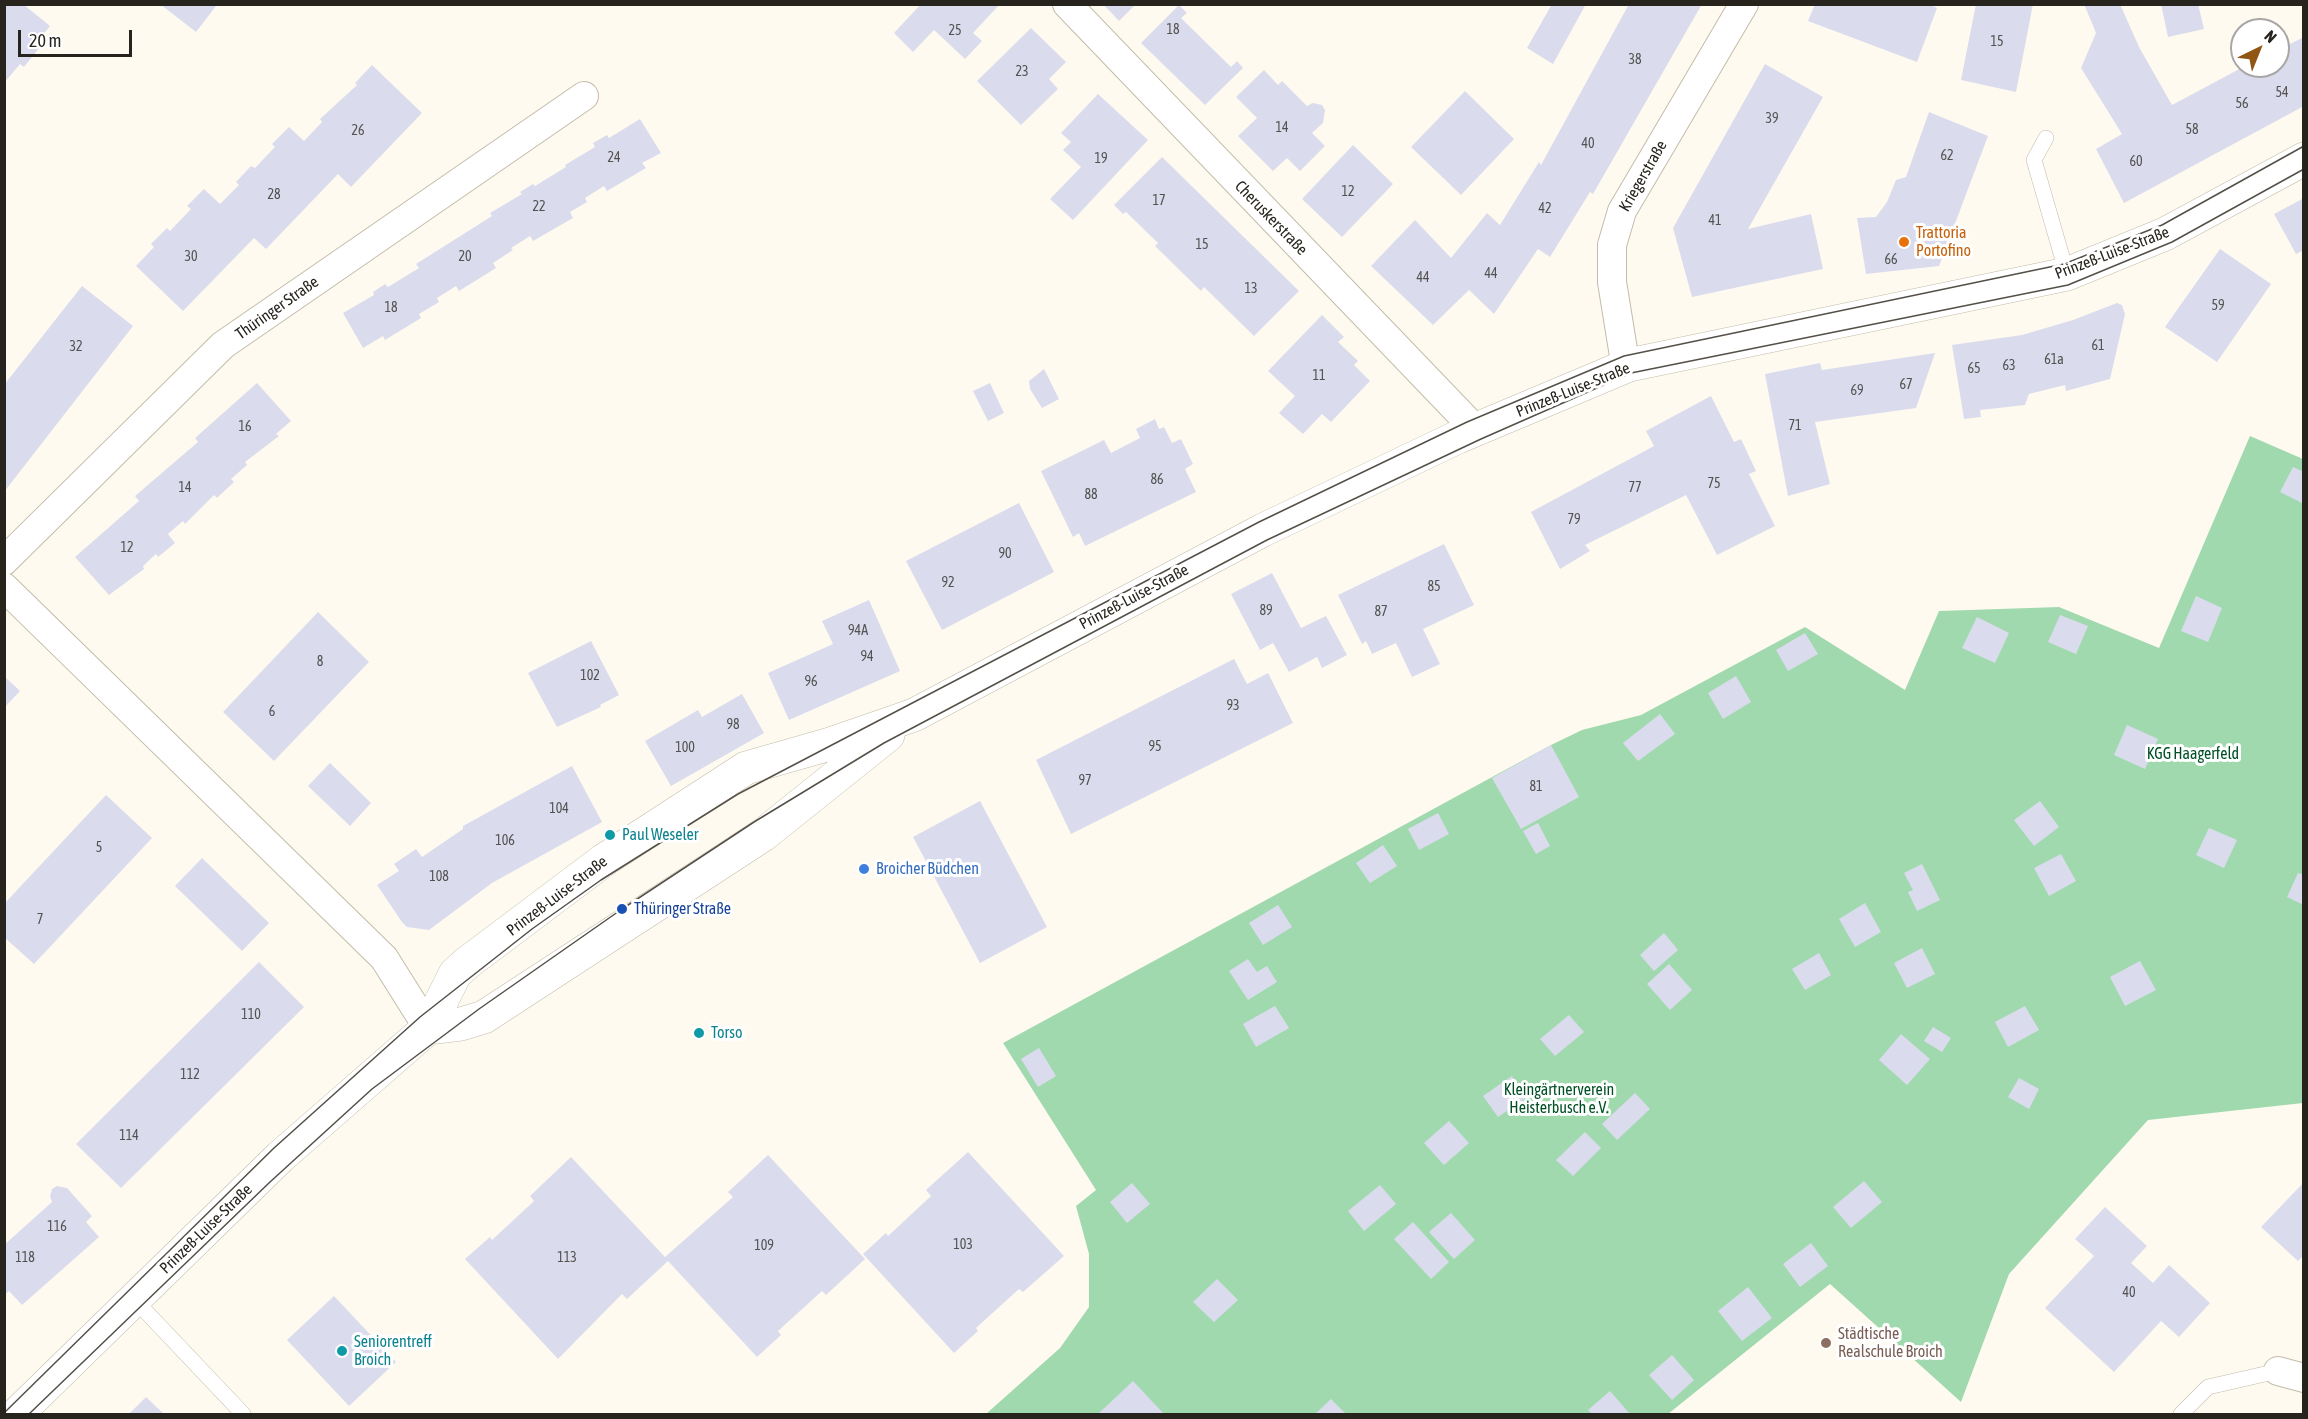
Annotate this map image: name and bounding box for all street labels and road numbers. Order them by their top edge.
street label: Kriegerstraße [1615,137,1671,215]
street label: Cheruskerstraße [1231,177,1311,259]
street label: Prinzeß-Luise-Straße [2052,222,2172,284]
street label: Thüringer Straße [232,272,322,344]
street label: Prinzeß-Luise-Straße [1513,358,1633,422]
street label: Prinzeß-Luise-Straße [1076,560,1192,634]
street label: Prinzeß-Luise-Straße [503,852,611,940]
street label: Prinzeß-Luise-Straße [156,1180,256,1278]

